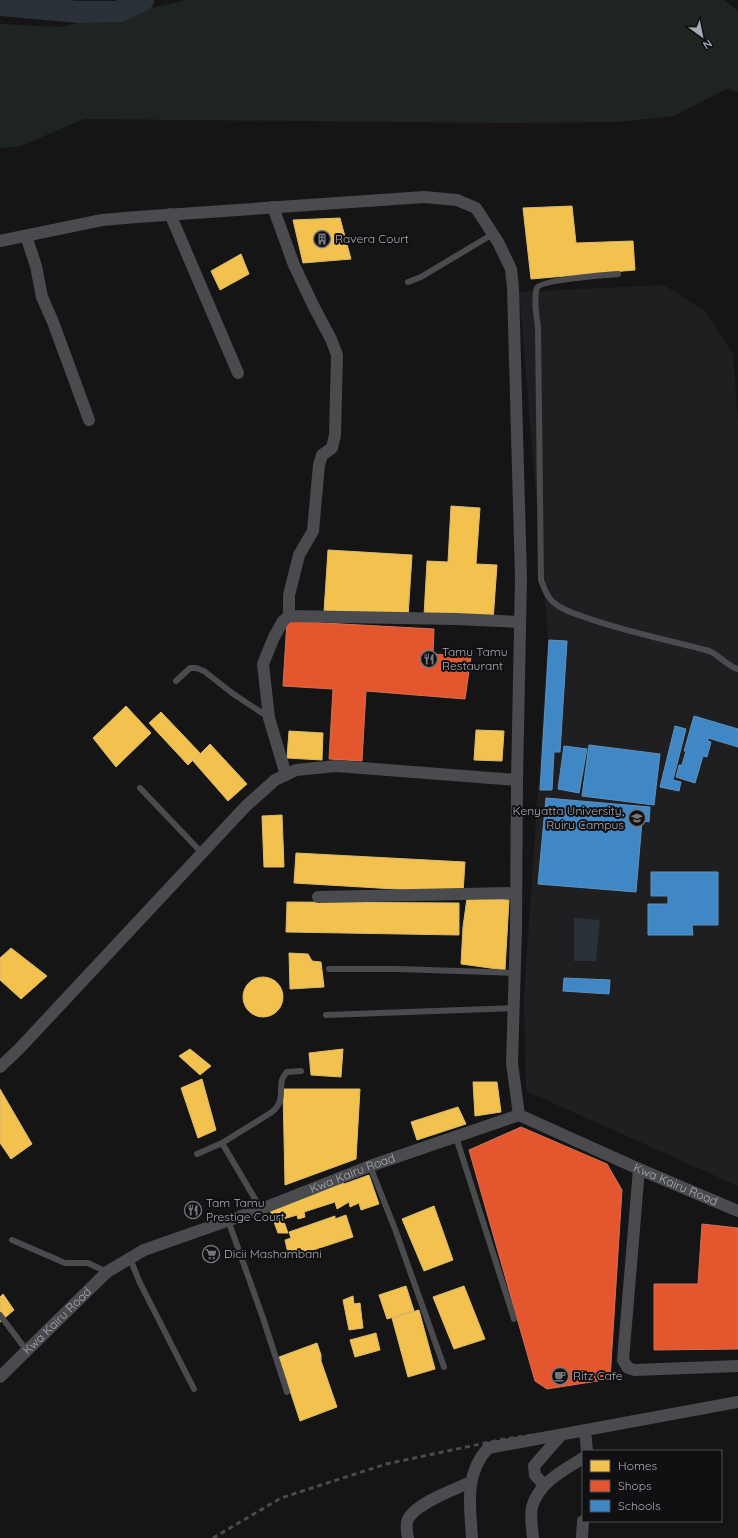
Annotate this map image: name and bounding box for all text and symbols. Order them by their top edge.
north arrow [682,16,722,56]
text: N [700,36,715,52]
building icon: Ravera Court [312,229,332,249]
place label: Ravera Court [335,231,409,246]
place label: Tamu Tamu Restaurant [442,644,507,673]
restaurant icon: Tamu Tamu Restaurant [419,649,439,669]
place label: Kenyatta University, Ruiru Campus [513,803,624,832]
school or university icon: Kenyatta University, Ruiru Campus [627,808,647,828]
street label: Kwa Kairu Road [307,1150,397,1196]
street label: Kwa Kairu Road [631,1160,720,1209]
place label: Tam Tamu Prestige Court [206,1195,284,1224]
restaurant icon: Tam Tamu Prestige Court [183,1200,203,1220]
supermarket icon: Dicii Mashambani [201,1244,221,1264]
place label: Dicii Mashambani [224,1246,322,1261]
street label: Kwa Kairu Road [19,1284,94,1358]
cafe icon: Ritz Cafe [550,1366,570,1386]
place label: Ritz Cafe [573,1368,623,1383]
legend [582,1450,722,1522]
text: Homes [618,1458,658,1473]
text: Shops [618,1478,652,1493]
text: Schools [618,1498,661,1513]

